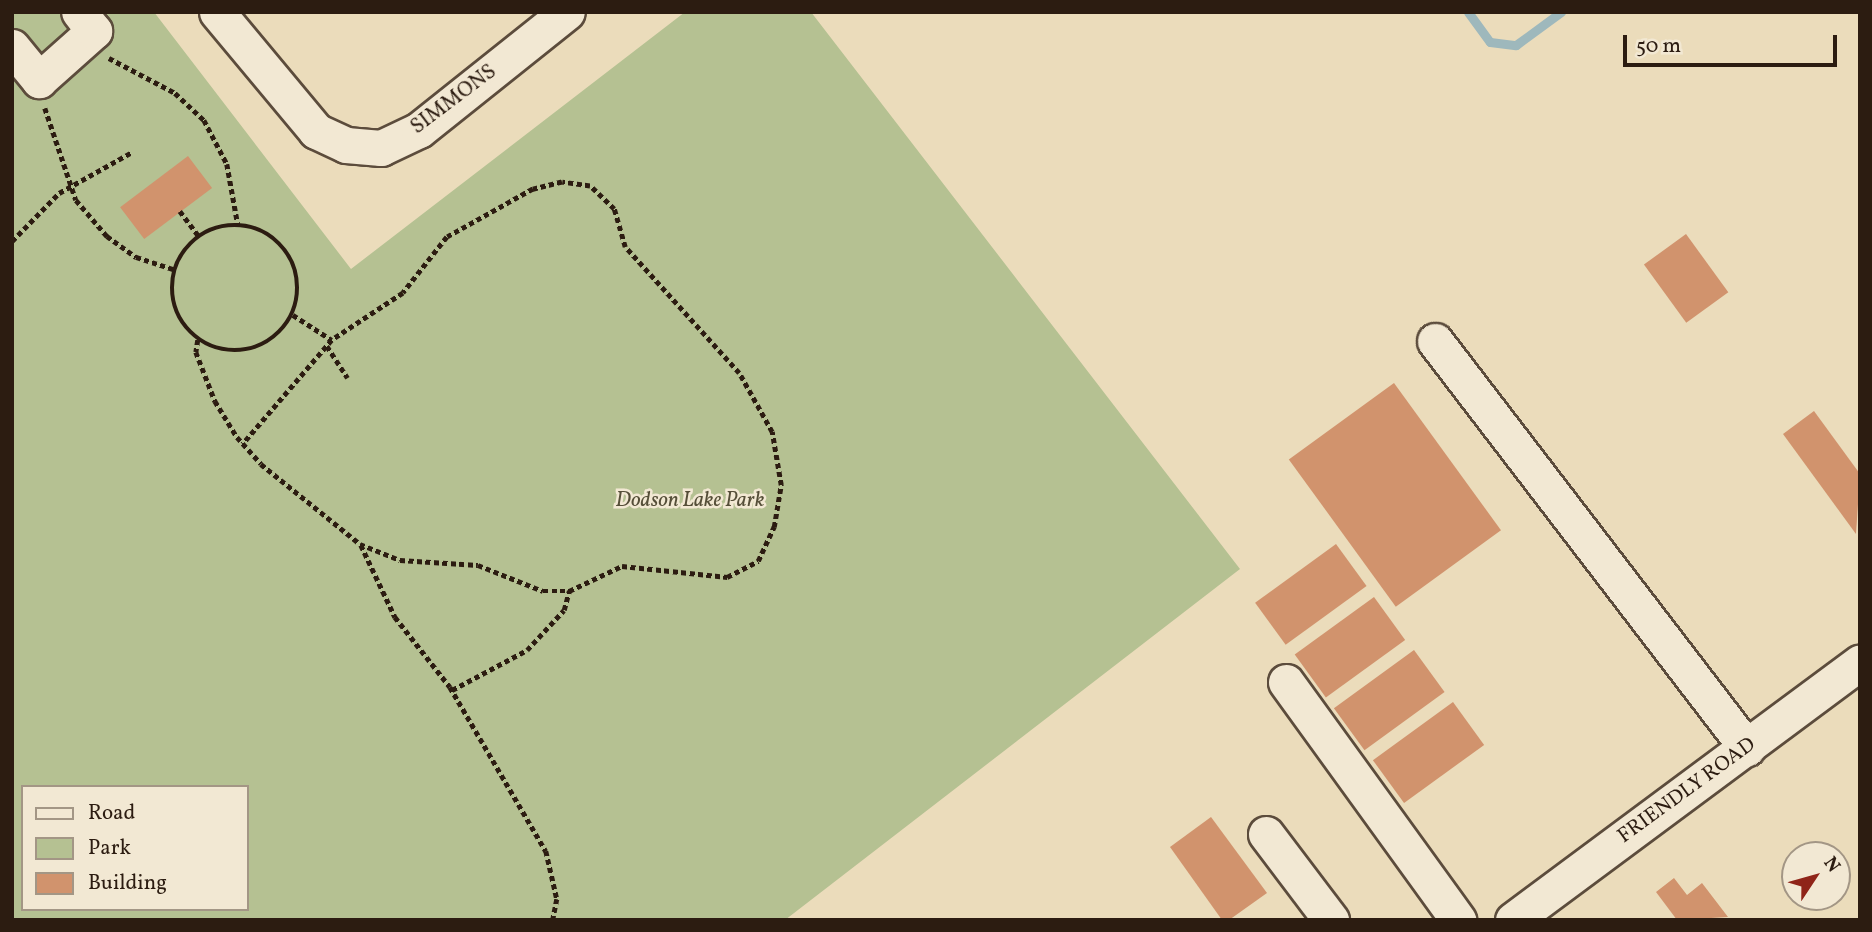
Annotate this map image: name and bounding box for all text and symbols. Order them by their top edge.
scale bar [1627,21,1840,65]
text: 50 m [1636,32,1681,61]
street label: SIMMONS [406,60,502,140]
park label: Dodson Lake Park [616,488,764,514]
street label: FRIENDLY ROAD [1613,732,1761,850]
legend [21,785,248,911]
text: Road [88,799,135,828]
text: Park [88,834,131,863]
north arrow [1781,841,1851,911]
text: N [1817,852,1846,878]
text: Building [88,869,167,898]

